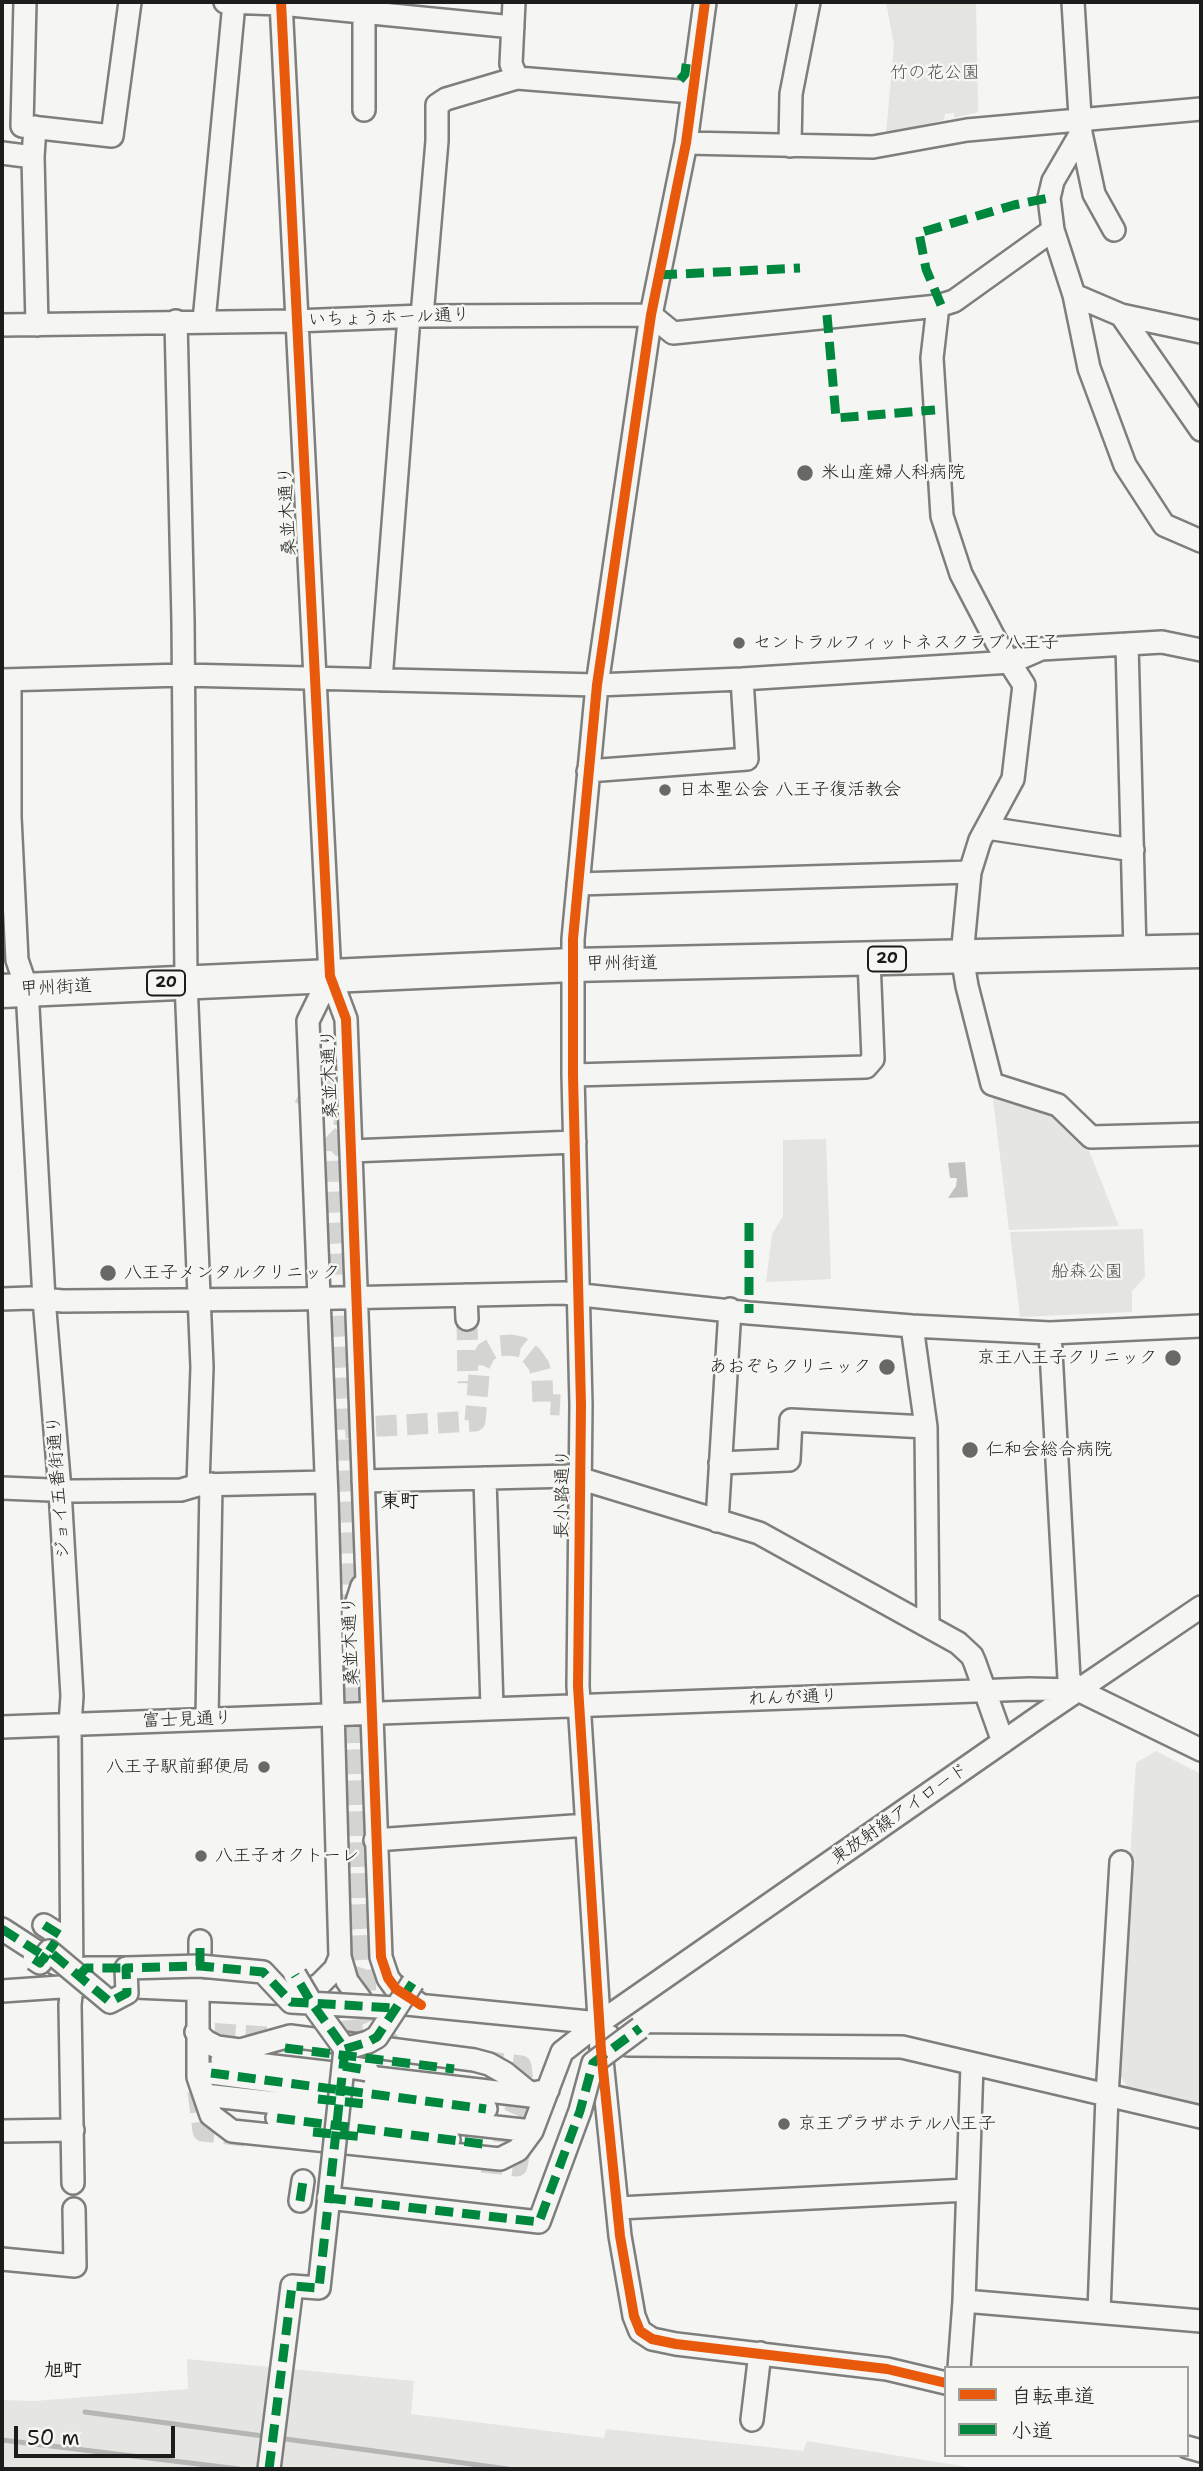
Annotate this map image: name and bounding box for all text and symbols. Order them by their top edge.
park label: 竹の花公園 [890,62,980,84]
street label: いちょうホール通り [308,304,470,332]
place label: 米山産婦人科病院 [821,462,965,484]
marker: 米山産婦人科病院 [795,463,815,483]
street label: 桑並木通り [275,465,301,557]
place label: セントラルフィットネスクラブ八王子 [753,632,1059,654]
marker: セントラルフィットネスクラブ八王子 [731,635,747,651]
place label: 日本聖公会 八王子復活教会 [679,779,901,801]
marker: 日本聖公会 八王子復活教会 [657,782,673,798]
road number: 20 [868,946,906,972]
street label: 甲州街道 [586,953,658,975]
road number: 20 [147,970,185,995]
street label: 甲州街道 [19,975,93,1001]
street label: 桑並木通り [318,1029,342,1119]
park label: 船森公園 [1051,1261,1123,1283]
place label: 八王子メンタルクリニック [124,1262,340,1284]
marker: 八王子メンタルクリニック [98,1263,118,1283]
place label: 京王八王子クリニック [977,1347,1157,1369]
marker: 京王八王子クリニック [1163,1348,1183,1368]
place label: あおぞらクリニック [709,1356,871,1378]
marker: あおぞらクリニック [877,1357,897,1377]
street label: ジョイ五番街通り [43,1414,75,1560]
place label: 仁和会総合病院 [986,1439,1112,1461]
marker: 仁和会総合病院 [960,1440,980,1460]
street label: 長小路通り [551,1449,575,1539]
district label: 東町 [381,1491,419,1513]
street label: 桑並木通り [339,1596,363,1686]
street label: れんが通り [748,1686,838,1710]
street label: 富士見通り [142,1708,232,1732]
place label: 八王子駅前郵便局 [106,1756,250,1778]
marker: 八王子駅前郵便局 [256,1759,272,1775]
street label: 東放射線アイロード [827,1759,973,1869]
place label: 八王子オクトーレ [215,1845,359,1867]
marker: 八王子オクトーレ [193,1848,209,1864]
place label: 京王プラザホテル八王子 [798,2113,996,2135]
marker: 京王プラザホテル八王子 [776,2116,792,2132]
district label: 旭町 [44,2360,82,2382]
legend [944,2366,1189,2457]
text: 自転車道 [1011,2382,1095,2410]
scale bar [18,2412,178,2456]
text: 小道 [1011,2417,1053,2445]
text: 50 m [27,2424,80,2452]

